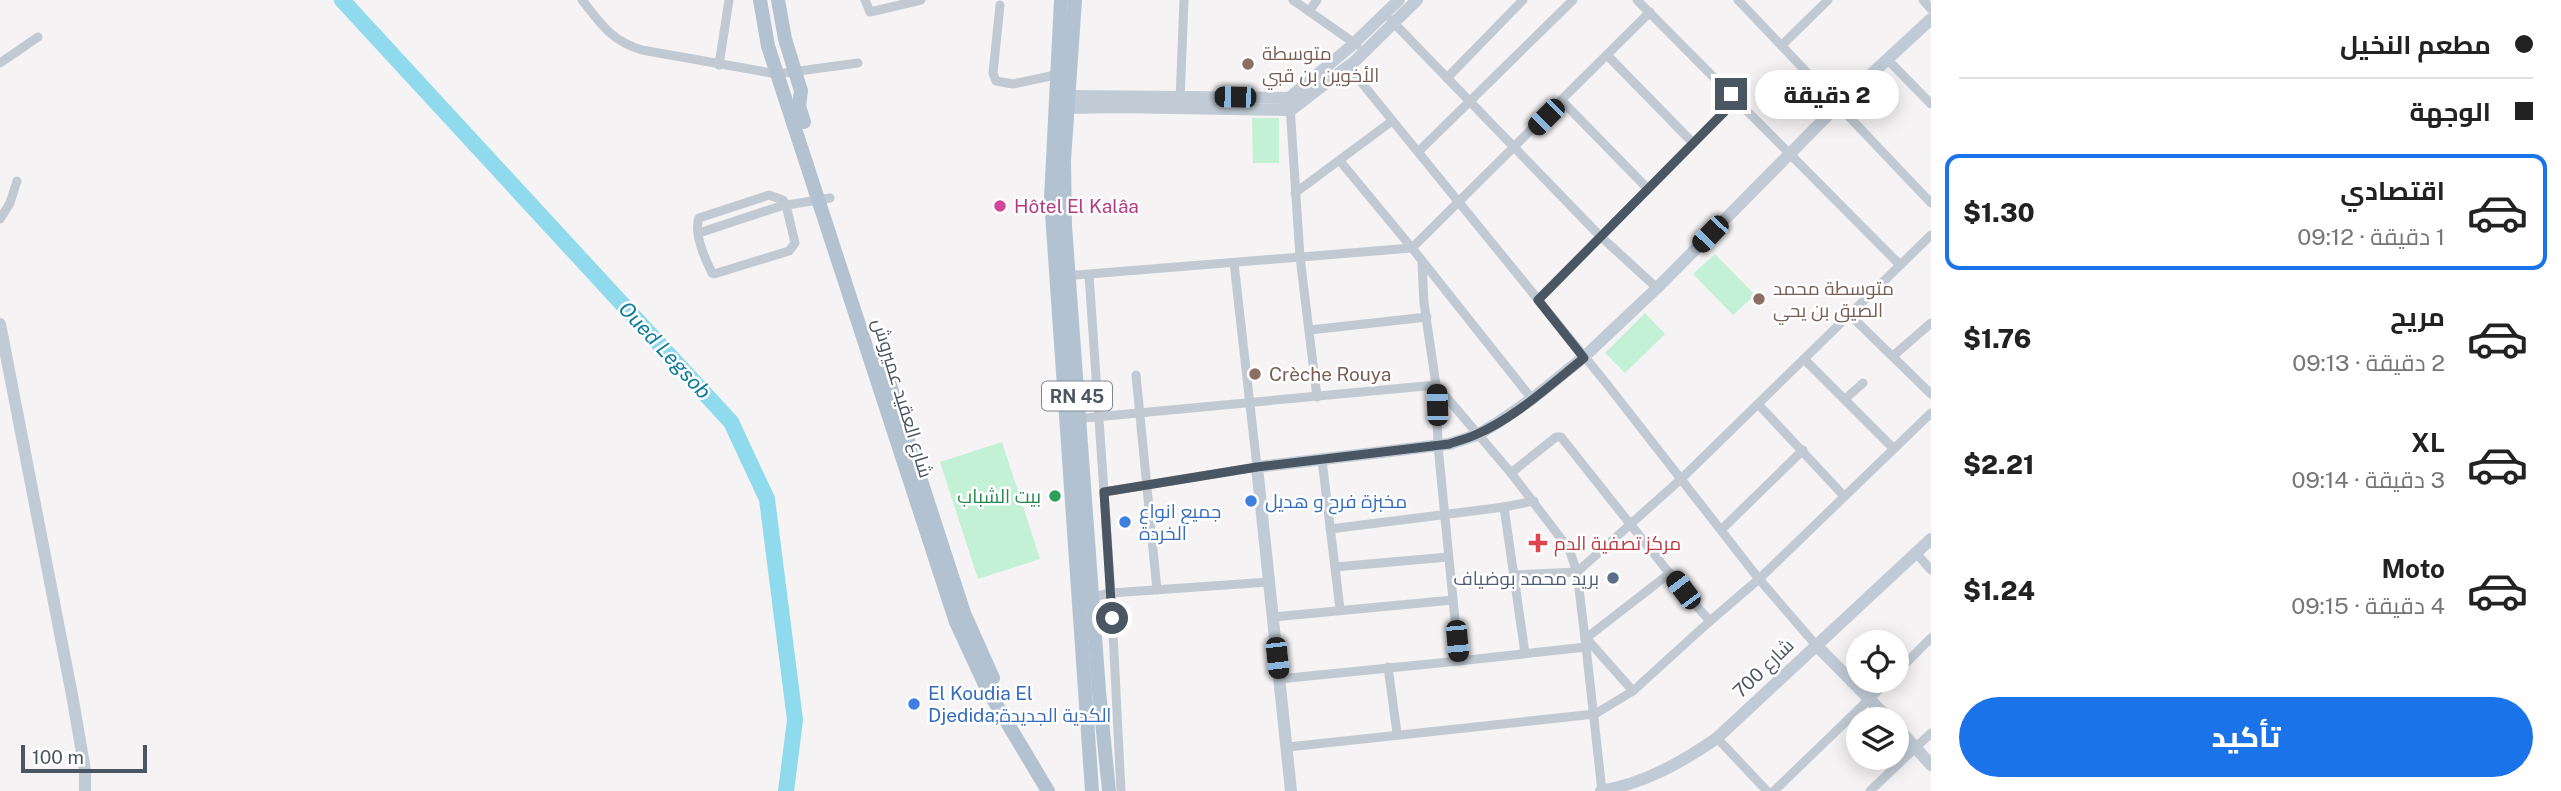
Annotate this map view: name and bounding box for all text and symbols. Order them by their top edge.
text: مطعم النخيل [2340,29,2491,60]
place label: متوسطة الأخوين بن قبي [1262,42,1379,90]
marker: متوسطة الأخوين بن قبي [1240,56,1256,72]
callout: 2 دقيقة [1756,70,1899,119]
route end [1715,78,1747,110]
text: 2 دقيقة [1784,81,1870,108]
car [1214,86,1257,108]
car [1524,95,1569,139]
text: الوجهة [2410,96,2491,127]
text: اقتصادي [2340,175,2445,206]
icon: car [2466,181,2529,244]
place label: Hôtel El Kalâa [1014,195,1139,217]
text: $1.30 [1963,197,2035,228]
marker: Hôtel El Kalâa [992,198,1008,214]
car [1688,212,1733,256]
text: 1 دقيقة · 09:12 [2297,223,2445,250]
place label: متوسطة محمد الصيق بن يحي [1773,277,1894,325]
marker: متوسطة محمد الصيق بن يحي [1751,291,1767,307]
water label: Oued Legsob [614,296,716,404]
text: مريح [2390,301,2445,332]
icon: car [2466,307,2529,370]
street label: شارع العقيد عميروش [865,316,938,481]
text: $1.76 [1963,323,2031,354]
text: 2 دقيقة · 09:13 [2292,349,2445,376]
place label: Crèche Rouya [1269,363,1391,385]
marker: Crèche Rouya [1247,366,1263,382]
road number: RN 45 [1042,382,1112,410]
car [1426,384,1449,426]
text: XL [2411,427,2445,458]
icon: car [2466,433,2529,496]
text: $2.21 [1963,449,2034,480]
text: 3 دقيقة · 09:14 [2291,466,2445,493]
place label: بيت الشباب [957,485,1041,507]
marker: بيت الشباب [1047,488,1063,504]
place label: مخبزة فرح و هديل [1265,490,1407,515]
marker: مخبزة فرح و هديل [1243,493,1259,509]
place label: جميع انواع الخردة [1139,500,1221,545]
marker: جميع انواع الخردة [1117,514,1133,530]
place label: مركز تصفية الدم [1554,532,1681,557]
marker: مركز تصفية الدم [1528,533,1548,553]
text: Moto [2382,553,2445,584]
icon: car [2466,559,2529,622]
place label: بريد محمد بوضياف [1453,567,1599,590]
car [1662,567,1705,613]
marker: بريد محمد بوضياف [1605,570,1621,586]
text: $1.24 [1963,575,2035,606]
text: 4 دقيقة · 09:15 [2291,592,2445,619]
route start [1096,602,1128,634]
car [1445,619,1470,663]
map controls [1846,630,1909,770]
button: locate [1846,630,1909,693]
street label: شارع 700 [1728,634,1800,704]
car [1265,636,1290,680]
place label: El Koudia El Djedida;الكدية الجديدة [928,682,1111,726]
marker: El Koudia El Djedida;الكدية الجديدة [906,696,922,712]
button: تأكيد [1959,697,2533,777]
button: layers [1846,707,1909,770]
scale bar [21,742,147,774]
text: 100 m [32,746,84,768]

